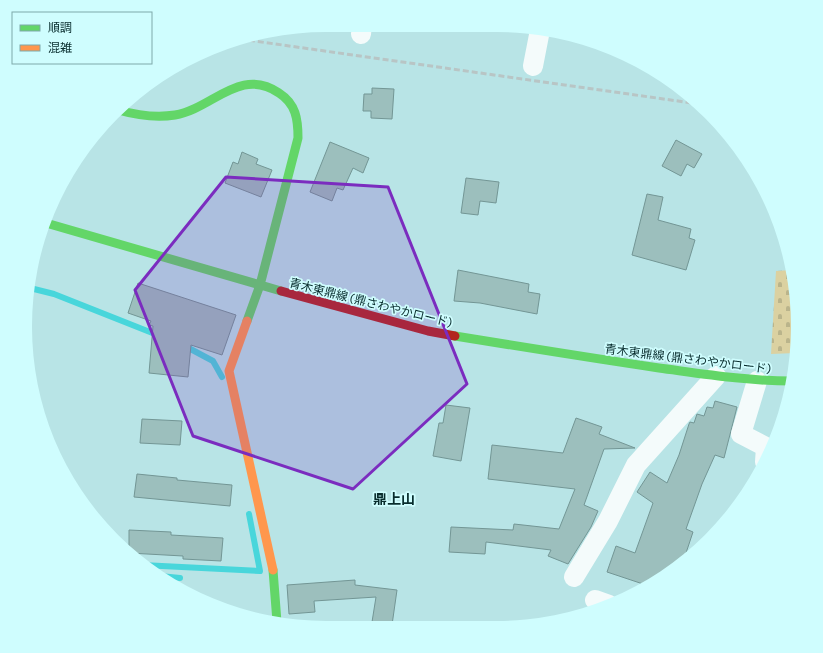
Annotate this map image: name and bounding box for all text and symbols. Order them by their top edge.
legend [12,12,152,64]
text: 順調 [48,20,72,34]
text: 混雑 [48,40,72,54]
street label: 青木東鼎線 (鼎さわやかロード) [288,275,454,329]
street label: 青木東鼎線 (鼎さわやかロード) [604,341,772,375]
district label: 鼎上山 [373,490,415,507]

